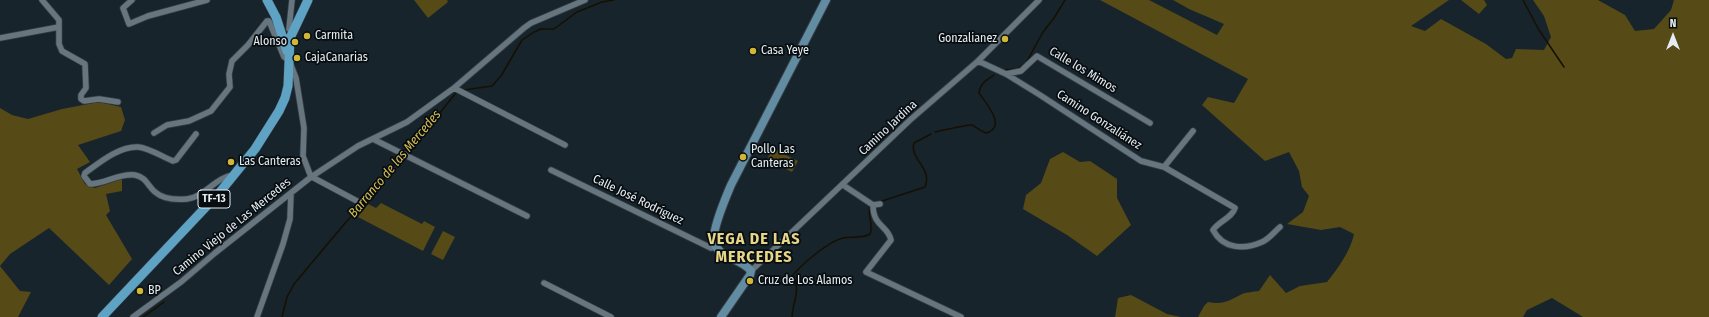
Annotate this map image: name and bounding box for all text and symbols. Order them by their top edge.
north arrow [1653,16,1693,56]
text: N [1670,17,1676,30]
place label: Carmita [315,29,353,43]
marker: Carmita [302,31,312,41]
place label: Gonzalianez [938,32,997,46]
marker: Gonzalianez [1000,34,1010,44]
place label: Alonso [254,35,287,49]
marker: Alonso [290,37,300,47]
place label: Casa Yeye [761,44,809,58]
street label: Calle los Mimos [1047,44,1119,96]
marker: Casa Yeye [748,46,758,56]
place label: CajaCanarias [305,51,368,65]
marker: CajaCanarias [292,53,302,63]
street label: Camino Gonzaliánez [1054,87,1144,153]
street label: Camino Jardina [856,97,920,159]
water label: Barranco de las Mercedes [346,107,444,221]
place label: Pollo Las Canteras [751,143,795,171]
marker: Pollo Las Canteras [738,152,748,162]
place label: Las Canteras [239,155,301,169]
marker: Las Canteras [226,157,236,167]
street label: Calle José Rodríguez [590,172,686,228]
street label: Camino Viejo de Las Mercedes [170,175,294,279]
road number: TF-13 [198,190,230,208]
district label: VEGA DE LAS MERCEDES [707,230,801,268]
place label: Cruz de Los Alamos [758,274,852,288]
marker: Cruz de Los Alamos [745,276,755,286]
place label: BP [148,284,161,298]
marker: BP [135,286,145,296]

